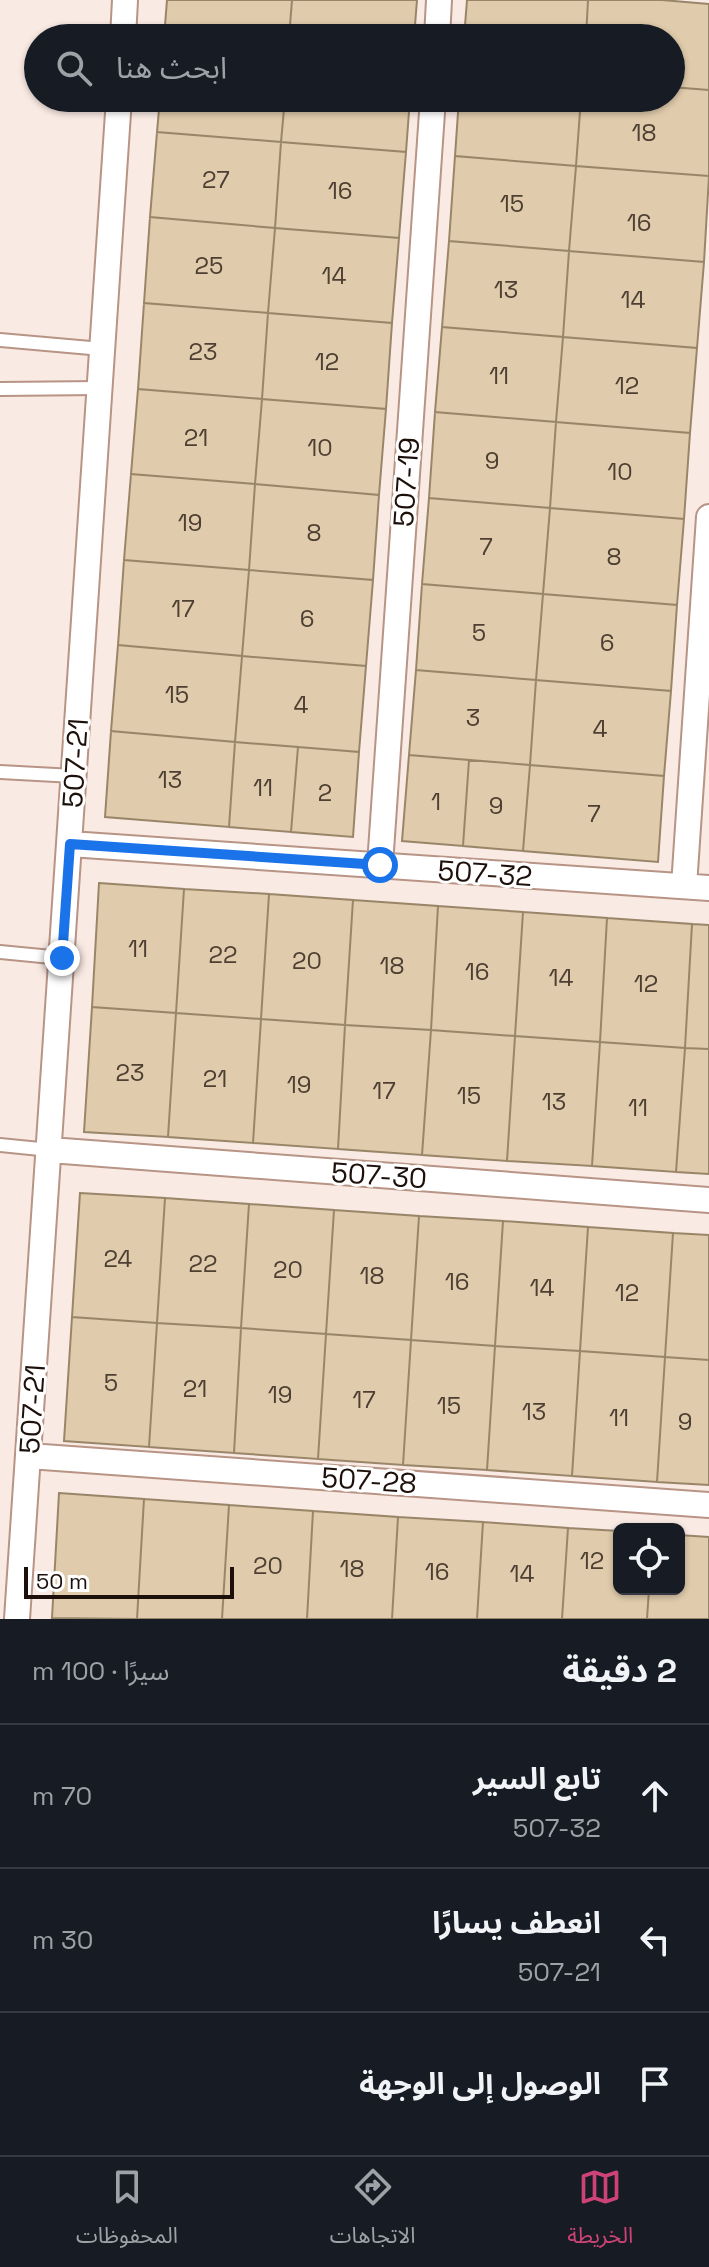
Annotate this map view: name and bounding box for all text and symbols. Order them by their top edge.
search box [24,24,685,112]
icon: search [52,46,96,90]
text: ابحث هنا [116,48,227,87]
house number: 18 [632,117,656,148]
house number: 27 [202,164,230,195]
house number: 16 [328,175,352,206]
house number: 15 [500,188,524,219]
house number: 16 [627,207,651,238]
house number: 25 [195,250,223,281]
house number: 14 [321,260,347,291]
house number: 13 [494,274,518,305]
house number: 14 [620,284,646,315]
house number: 23 [189,336,217,367]
house number: 12 [315,346,339,377]
house number: 11 [489,360,509,391]
house number: 12 [615,370,639,401]
house number: 21 [184,422,208,453]
house number: 10 [307,432,333,463]
street label: 507-19 [385,436,427,528]
house number: 9 [485,445,499,476]
house number: 10 [607,456,633,487]
house number: 19 [178,507,202,538]
house number: 8 [307,517,321,548]
house number: 7 [479,531,493,562]
house number: 8 [607,541,621,572]
house number: 17 [171,593,195,624]
house number: 6 [300,603,314,634]
house number: 5 [472,617,486,648]
house number: 6 [600,627,614,658]
house number: 15 [165,679,189,710]
house number: 4 [294,689,309,720]
house number: 3 [466,702,480,733]
house number: 4 [593,713,608,744]
street label: 507-21 [54,717,96,809]
house number: 13 [158,764,182,795]
house number: 11 [253,772,273,803]
house number: 2 [318,777,332,808]
house number: 1 [431,786,441,817]
house number: 9 [489,790,503,821]
house number: 7 [587,798,601,829]
route start [362,847,398,883]
street label: 507-32 [436,852,534,894]
house number: 11 [128,933,148,964]
house number: 22 [209,939,237,970]
route end [44,940,80,976]
house number: 20 [292,945,322,976]
house number: 18 [380,950,404,981]
house number: 16 [465,956,489,987]
house number: 14 [548,962,574,993]
house number: 12 [634,968,658,999]
house number: 23 [116,1057,144,1088]
house number: 21 [203,1063,227,1094]
house number: 19 [287,1069,311,1100]
house number: 17 [372,1075,396,1106]
house number: 15 [457,1080,481,1111]
house number: 13 [542,1086,566,1117]
house number: 11 [628,1092,648,1123]
street label: 507-30 [330,1154,428,1196]
house number: 24 [104,1243,132,1274]
house number: 22 [189,1248,217,1279]
house number: 20 [273,1254,303,1285]
house number: 18 [360,1260,384,1291]
house number: 16 [445,1266,469,1297]
house number: 14 [529,1272,555,1303]
house number: 12 [615,1277,639,1308]
street label: 507-21 [11,1363,53,1455]
house number: 5 [104,1367,118,1398]
house number: 21 [183,1373,207,1404]
house number: 19 [268,1379,292,1410]
house number: 17 [352,1384,376,1415]
house number: 15 [437,1390,461,1421]
house number: 13 [522,1396,546,1427]
house number: 11 [609,1402,629,1433]
house number: 9 [678,1406,692,1437]
street label: 507-28 [320,1459,418,1501]
map controls [613,1523,685,1595]
button: locate [613,1523,685,1595]
house number: 12 [580,1545,604,1576]
house number: 20 [253,1550,283,1581]
house number: 18 [340,1553,364,1584]
house number: 16 [425,1556,449,1587]
house number: 14 [509,1558,535,1589]
scale bar [24,1563,234,1599]
text: 50 m [36,1567,88,1595]
text: 2 دقيقة [563,1649,677,1692]
text: سيرًا · 100 m [32,1654,169,1688]
text: تابع السير [473,1759,601,1798]
icon: ahead [633,1774,677,1818]
text: 70 m [32,1779,92,1813]
text: 507-32 [513,1811,601,1845]
text: انعطف يسارًا [432,1903,601,1942]
icon: left [633,1918,677,1962]
text: 30 m [32,1923,93,1957]
text: 507-21 [518,1955,601,1989]
icon: arrive [633,2062,677,2106]
text: الوصول إلى الوجهة [359,2064,601,2103]
tab: المحفوظات [76,2165,178,2259]
tab: الاتجاهات [330,2165,416,2259]
tab: الخريطة [567,2165,633,2259]

